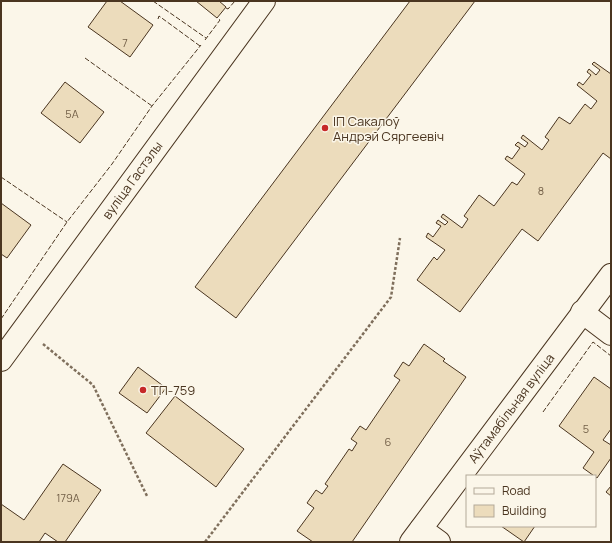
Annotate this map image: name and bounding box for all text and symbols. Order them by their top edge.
house number: 7 [122,35,128,50]
house number: 5А [65,106,79,121]
place label: ІП Сакалоў Андрэй Сяргеевіч [333,112,444,145]
marker: ІП Сакалоў Андрэй Сяргеевіч [320,123,330,133]
street label: вуліца Гастэлы [98,137,166,223]
house number: 8 [538,183,544,198]
street label: Аўтамабільная вуліца [464,349,558,467]
place label: ТП-759 [151,381,195,399]
marker: ТП-759 [138,385,148,395]
house number: 5 [583,421,589,436]
house number: 6 [385,434,392,449]
legend [466,475,596,527]
text: Road [502,482,530,499]
house number: 179А [56,490,80,505]
text: Building [502,502,546,519]

